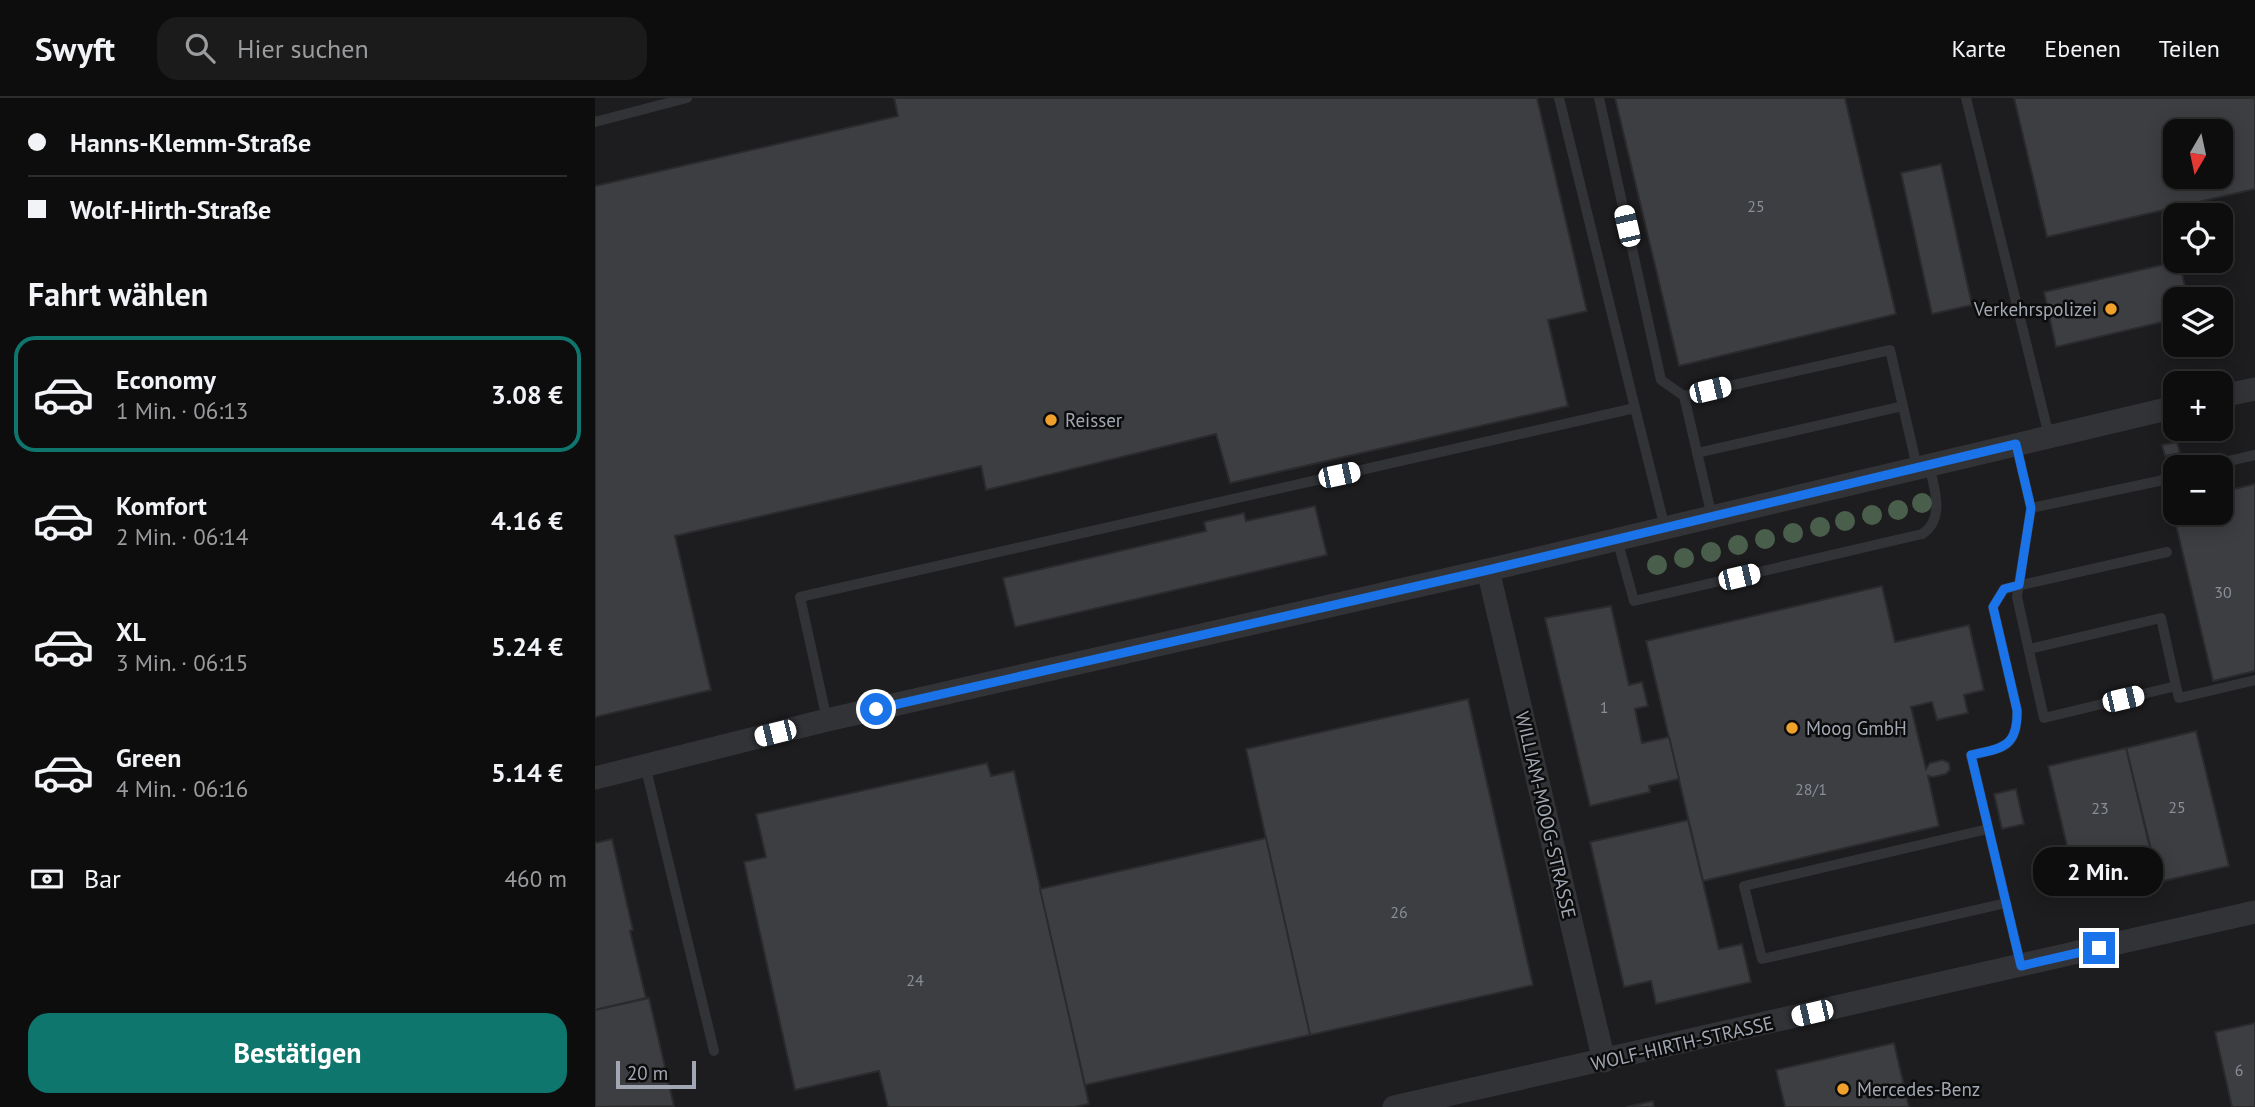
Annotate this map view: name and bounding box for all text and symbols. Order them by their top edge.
search box [157,17,647,80]
text: Swyft [35,27,115,70]
icon: search [181,29,219,67]
text: Hier suchen [237,32,369,65]
text: Karte [1952,33,2006,64]
text: Ebenen [2044,33,2121,64]
text: Teilen [2159,33,2220,64]
north arrow [2163,119,2233,189]
map controls [2163,119,2233,525]
text: Hanns-Klemm-Straße [70,126,311,159]
text: Wolf-Hirth-Straße [70,193,271,226]
house number: 25 [1747,196,1765,216]
car [1613,203,1642,249]
button: locate [2163,203,2233,273]
text: Fahrt wählen [28,273,208,315]
button: layers [2163,287,2233,357]
place label: Verkehrspolizei [1973,297,2097,321]
marker: Verkehrspolizei [2103,301,2119,317]
icon: car [32,363,95,426]
text: Economy [116,363,216,396]
button: + [2163,371,2233,441]
car [1688,375,1733,405]
text: 3.08 € [491,378,563,411]
text: 1 Min. · 06:13 [116,396,248,425]
place label: Reisser [1065,408,1123,432]
marker: Reisser [1043,412,1059,428]
button: − [2163,455,2233,525]
car [1317,460,1362,490]
icon: car [32,489,95,552]
text: Komfort [116,489,207,522]
text: 4.16 € [491,504,563,537]
text: 2 Min. · 06:14 [116,522,248,551]
car [1717,562,1762,592]
house number: 30 [2214,582,2232,602]
icon: car [32,615,95,678]
text: XL [116,615,146,648]
text: 5.24 € [491,630,563,663]
text: 3 Min. · 06:15 [116,648,248,677]
car [2101,684,2146,714]
route start [860,693,892,725]
house number: 1 [1600,697,1608,717]
street label: WILLIAM-MOOG-STRASSE [1510,709,1582,921]
place label: Moog GmbH [1806,716,1907,740]
car [753,718,798,748]
marker: Moog GmbH [1784,720,1800,736]
icon: car [32,741,95,804]
text: Green [116,741,181,774]
text: 5.14 € [491,756,563,789]
text: 4 Min. · 06:16 [116,774,248,803]
house number: 28/1 [1795,779,1827,799]
house number: 25 [2168,797,2186,817]
house number: 23 [2091,798,2109,818]
callout: 2 Min. [2034,846,2164,896]
text: 2 Min. [2067,857,2129,886]
icon: cash [28,860,66,898]
text: Bar [84,862,121,895]
text: 460 m [505,864,567,893]
house number: 26 [1390,902,1408,922]
route end [2083,932,2115,964]
house number: 24 [906,970,924,990]
car [1790,998,1835,1028]
street label: WOLF-HIRTH-STRASSE [1589,1010,1775,1076]
button: Bestätigen [28,1013,567,1093]
scale bar [616,1058,697,1090]
house number: 6 [2235,1060,2243,1080]
text: 20 m [627,1061,668,1085]
place label: Mercedes-Benz [1857,1077,1980,1101]
marker: Mercedes-Benz [1835,1081,1851,1097]

